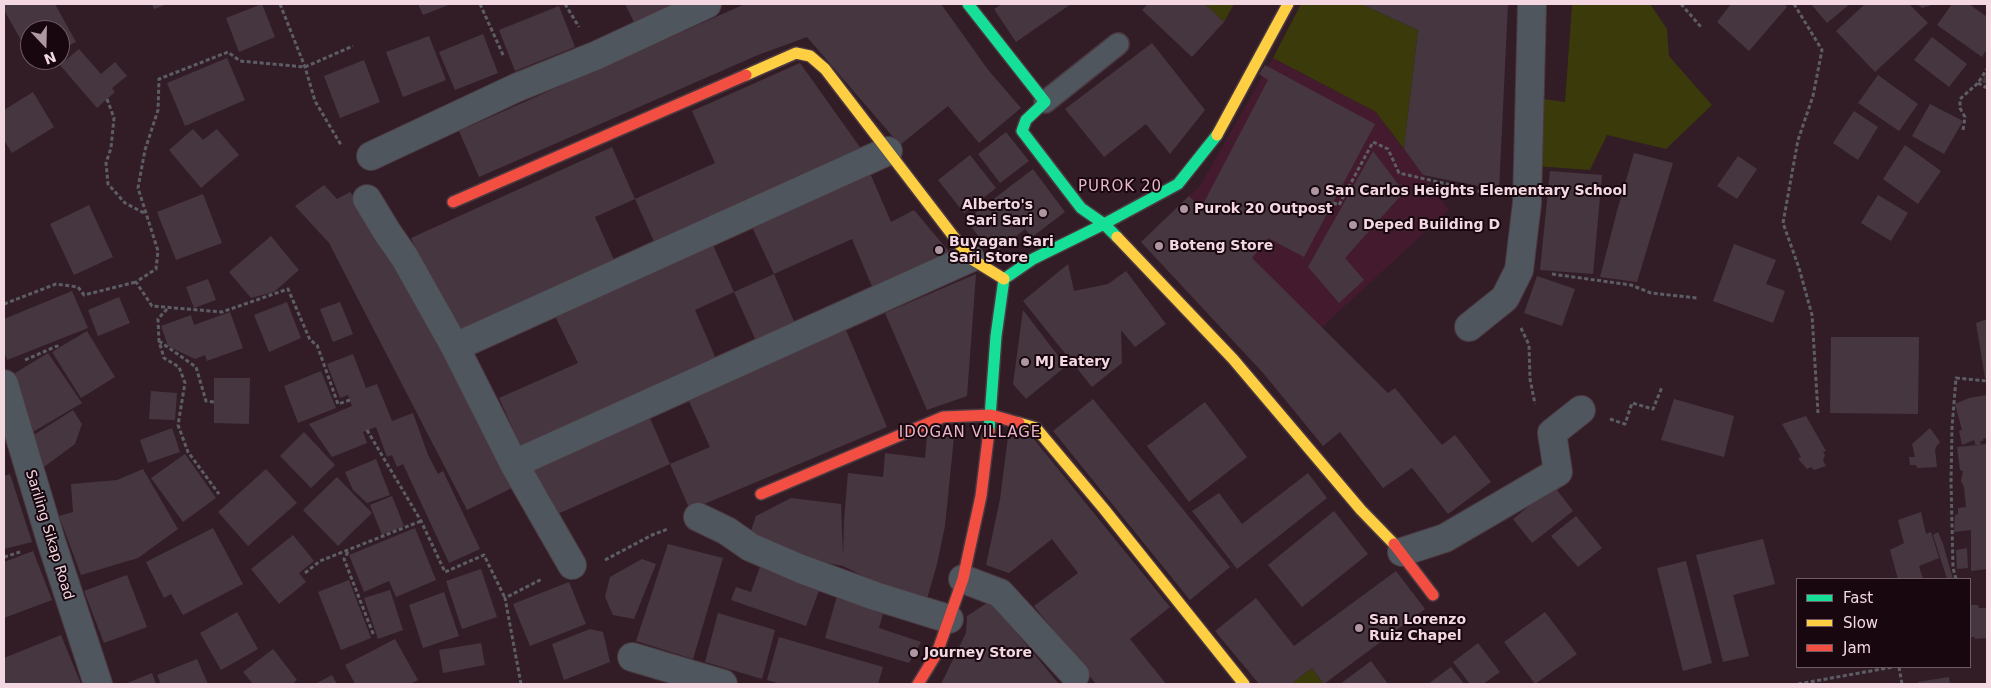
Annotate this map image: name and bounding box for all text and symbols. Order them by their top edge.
north arrow [20,20,70,70]
text: N [42,49,58,68]
district label: PUROK 20 [1077,178,1163,196]
place label: San Carlos Heights Elementary School [1325,183,1627,199]
marker: San Carlos Heights Elementary School [1309,185,1321,197]
place label: Alberto's Sari Sari [962,197,1033,230]
place label: Purok 20 Outpost [1194,201,1333,217]
marker: Purok 20 Outpost [1178,203,1190,215]
marker: Alberto's Sari Sari [1037,207,1049,219]
place label: Deped Building D [1363,217,1500,233]
marker: Deped Building D [1347,219,1359,231]
place label: Buyagan Sari Sari Store [949,234,1054,266]
place label: Boteng Store [1169,238,1273,254]
marker: Boteng Store [1153,240,1165,252]
marker: Buyagan Sari Sari Store [933,244,945,256]
place label: MJ Eatery [1035,354,1110,370]
marker: MJ Eatery [1019,356,1031,368]
district label: IDOGAN VILLAGE [897,424,1043,442]
street label: Sariling Sikap Road [21,468,77,602]
legend [1796,578,1971,668]
text: Fast [1843,589,1873,607]
place label: San Lorenzo Ruiz Chapel [1369,612,1466,644]
text: Slow [1843,614,1878,632]
marker: San Lorenzo Ruiz Chapel [1353,622,1365,634]
text: Jam [1843,639,1871,657]
place label: Journey Store [924,645,1032,661]
marker: Journey Store [908,647,920,659]

